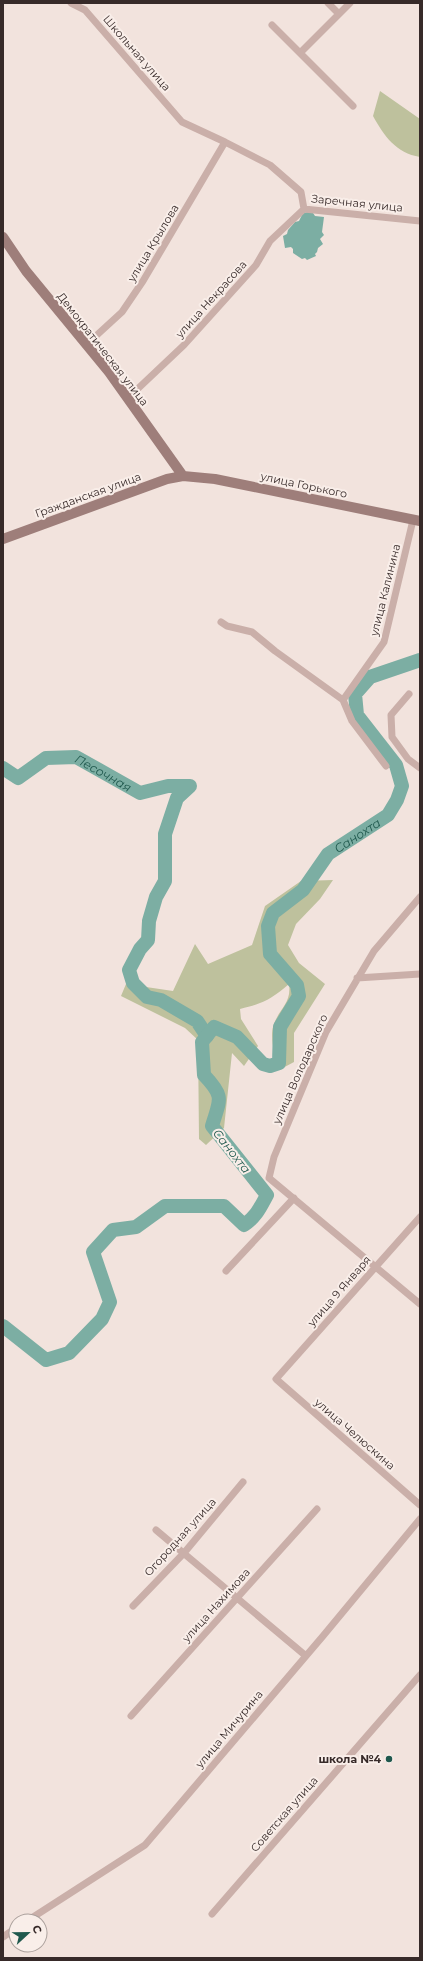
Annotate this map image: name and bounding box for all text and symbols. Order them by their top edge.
street label: Школьная улица [100,12,174,94]
street label: Заречная улица [311,191,403,215]
street label: улица Крылова [124,202,182,285]
street label: улица Некрасова [172,257,250,341]
street label: Демократическая улица [54,289,152,409]
street label: Гражданская улица [33,469,143,521]
street label: улица Горького [258,469,349,501]
street label: улица Калинина [367,542,403,639]
water label: Песочная [72,751,135,794]
water label: Санохта [331,815,383,856]
street label: улица Володарского [269,1012,331,1127]
water label: Санохта [210,1126,254,1176]
street label: улица 9 Января [304,1253,374,1330]
street label: улица Челюскина [311,1395,398,1473]
street label: Огородная улица [141,1495,219,1579]
street label: улица Нахимова [178,1565,253,1646]
street label: улица Мичурина [192,1687,266,1771]
place label: школа №4 [318,1752,381,1766]
marker: школа №4 [384,1754,394,1764]
street label: Советская улица [247,1773,321,1855]
north arrow [8,1913,48,1953]
text: С [29,1923,45,1936]

